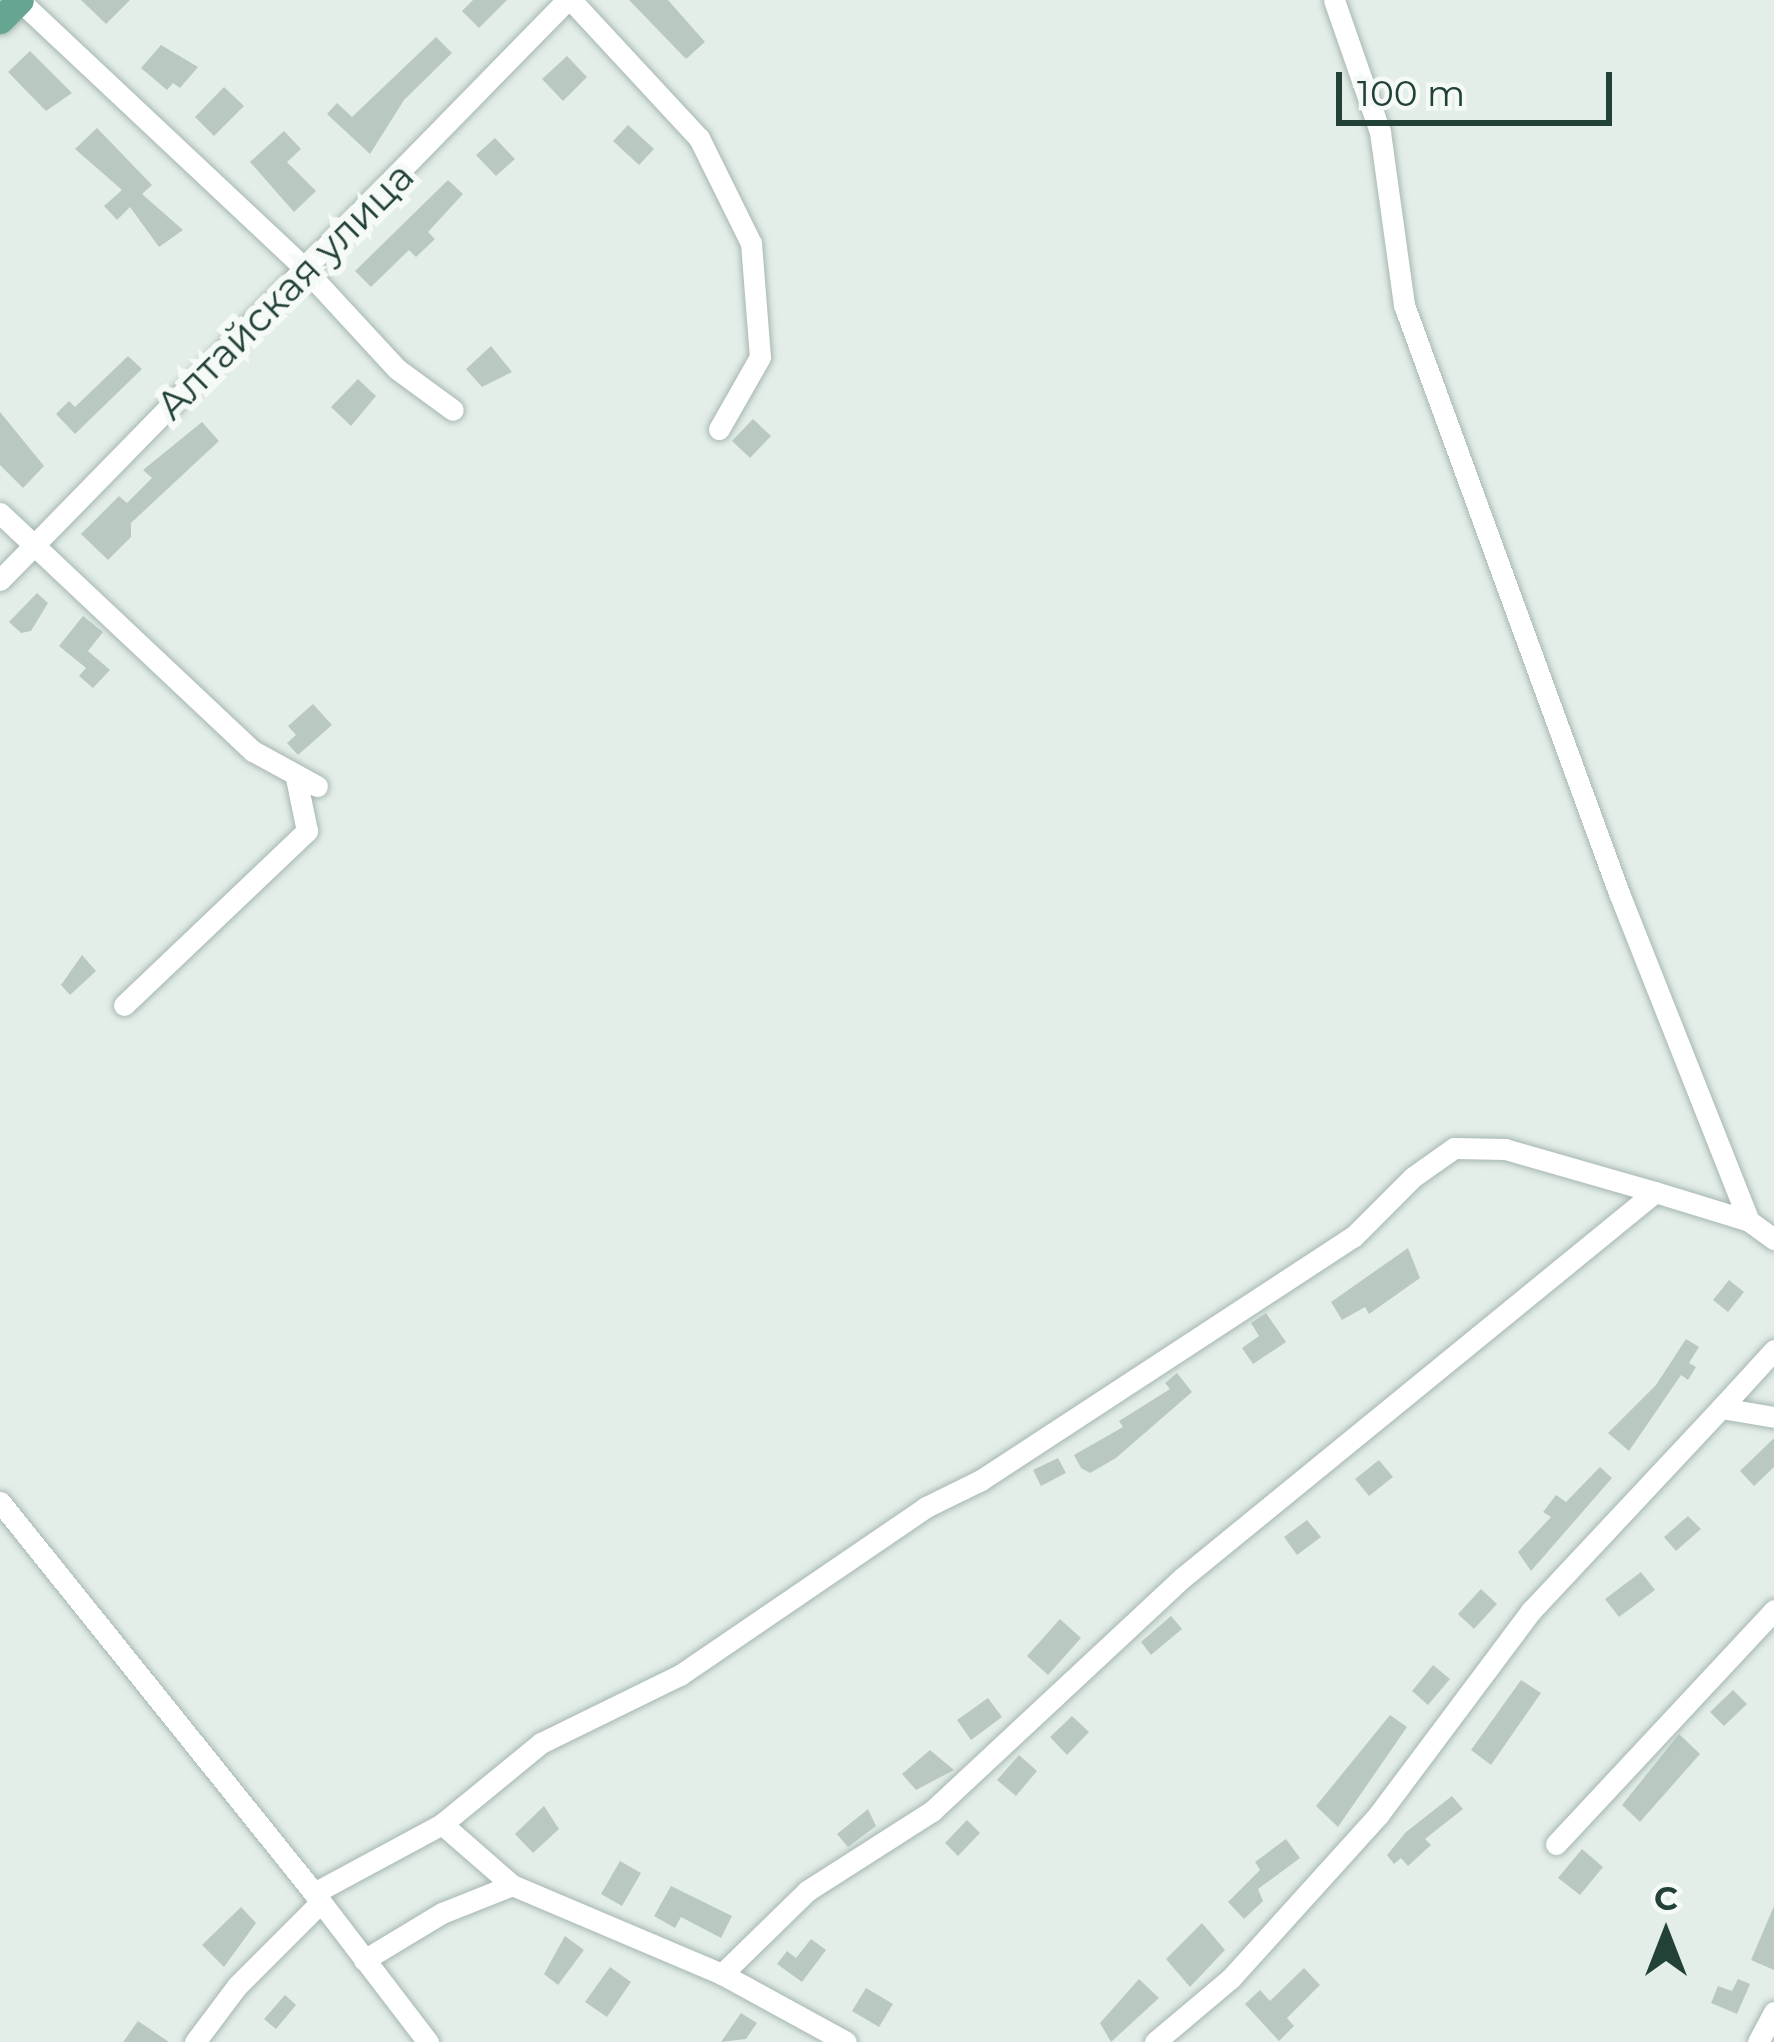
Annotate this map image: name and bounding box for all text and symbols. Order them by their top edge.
scale bar [1342,48,1618,122]
text: 100 m [1357,71,1465,115]
street label: Алтайская улица [147,153,423,429]
north arrow [1606,1874,1726,1994]
text: С [1654,1878,1678,1918]

